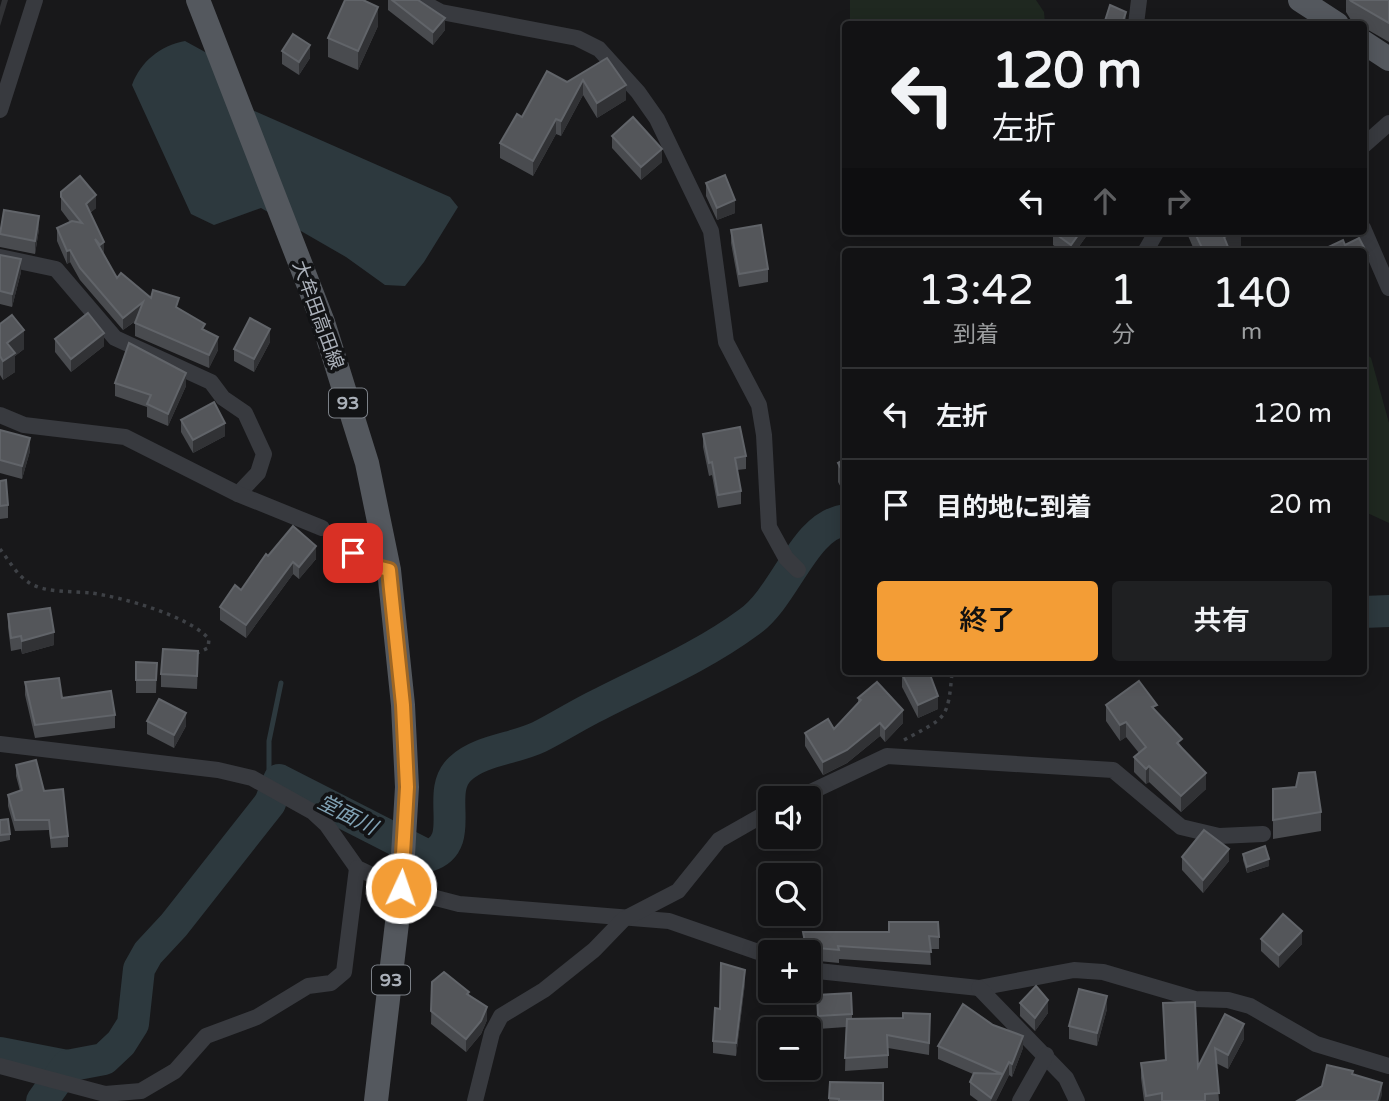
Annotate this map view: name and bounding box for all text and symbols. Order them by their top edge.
text: 120 m [992,42,1142,101]
icon: left [877,49,968,140]
text: 左折 [992,110,1056,148]
icon: left [1013,182,1051,220]
icon: ahead [1086,182,1124,220]
icon: right [1159,182,1197,220]
street label: 大牟田高田線 [288,258,348,372]
text: 13:42 [918,265,1034,316]
text: 1 [1110,265,1136,316]
text: 140 [1212,268,1291,319]
text: m [1241,318,1262,346]
text: 到着 [953,321,999,349]
text: 分 [1112,321,1135,349]
road number: 93 [329,388,367,418]
icon: left [877,395,915,433]
text: 120 m [1252,398,1332,429]
text: 左折 [936,401,988,432]
icon: arrive [877,486,915,524]
text: 20 m [1269,489,1332,520]
text: 目的地に到着 [936,492,1092,523]
pin [323,523,383,583]
icon: arrive [334,534,372,572]
button: 終了 [877,581,1098,661]
button: 共有 [1112,581,1332,661]
map controls [758,786,821,1080]
button: sound [758,786,821,849]
water label: 堂面川 [313,790,383,841]
position arrow [364,851,438,925]
button: search [758,863,821,926]
button: + [758,940,821,1003]
road number: 93 [372,965,410,995]
button: − [758,1017,821,1080]

